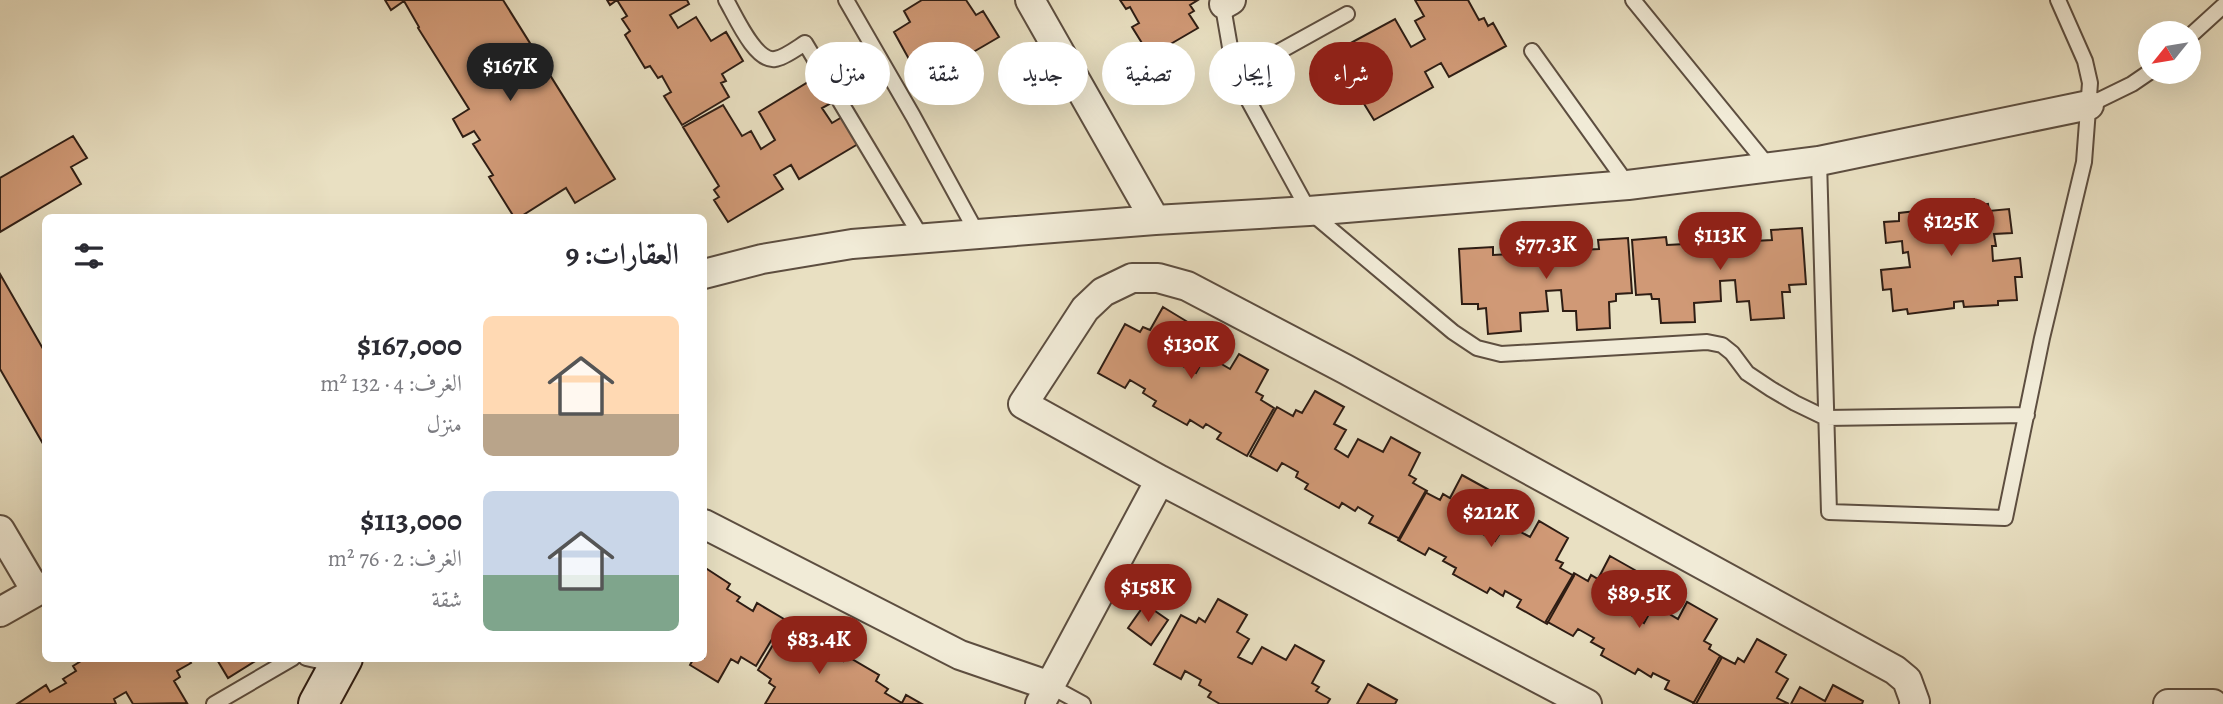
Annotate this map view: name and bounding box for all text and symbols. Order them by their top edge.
north arrow [2138,21,2202,84]
map controls [2138,21,2201,84]
chip: منزل [805,42,890,105]
chip: شقة [904,42,984,105]
chip: جديد [998,42,1088,105]
chip: تصفية [1102,42,1195,105]
chip: إيجار [1209,42,1295,105]
chip: شراء [1309,42,1393,105]
pin: $167K [461,43,559,103]
text: $167K [483,50,537,81]
pin: $125K [1902,198,2000,258]
text: $125K [1924,205,1979,236]
pin: $113K [1671,212,1769,272]
text: $113K [1694,219,1746,250]
pin: $77.3K [1489,222,1603,281]
text: $77.3K [1515,228,1577,259]
text: العقارات: 9 [566,234,679,274]
icon: filters [70,237,108,275]
pin: $130K [1142,322,1240,381]
text: $167,000 [357,325,462,365]
text: $130K [1163,328,1219,359]
icon: home [539,344,623,428]
text: الغرف: 4 · 132 m² [320,368,462,399]
text: منزل [427,409,462,440]
pin: $212K [1442,490,1540,549]
text: $212K [1463,496,1519,527]
text: $113,000 [360,500,462,540]
icon: home [539,519,623,603]
text: الغرف: 2 · 76 m² [328,543,462,574]
pin: $158K [1099,564,1197,624]
pin: $89.5K [1582,570,1696,630]
text: $158K [1121,571,1175,602]
text: $89.5K [1607,577,1671,608]
text: شقة [432,584,462,615]
pin: $83.4K [762,616,876,676]
text: $83.4K [787,623,851,654]

